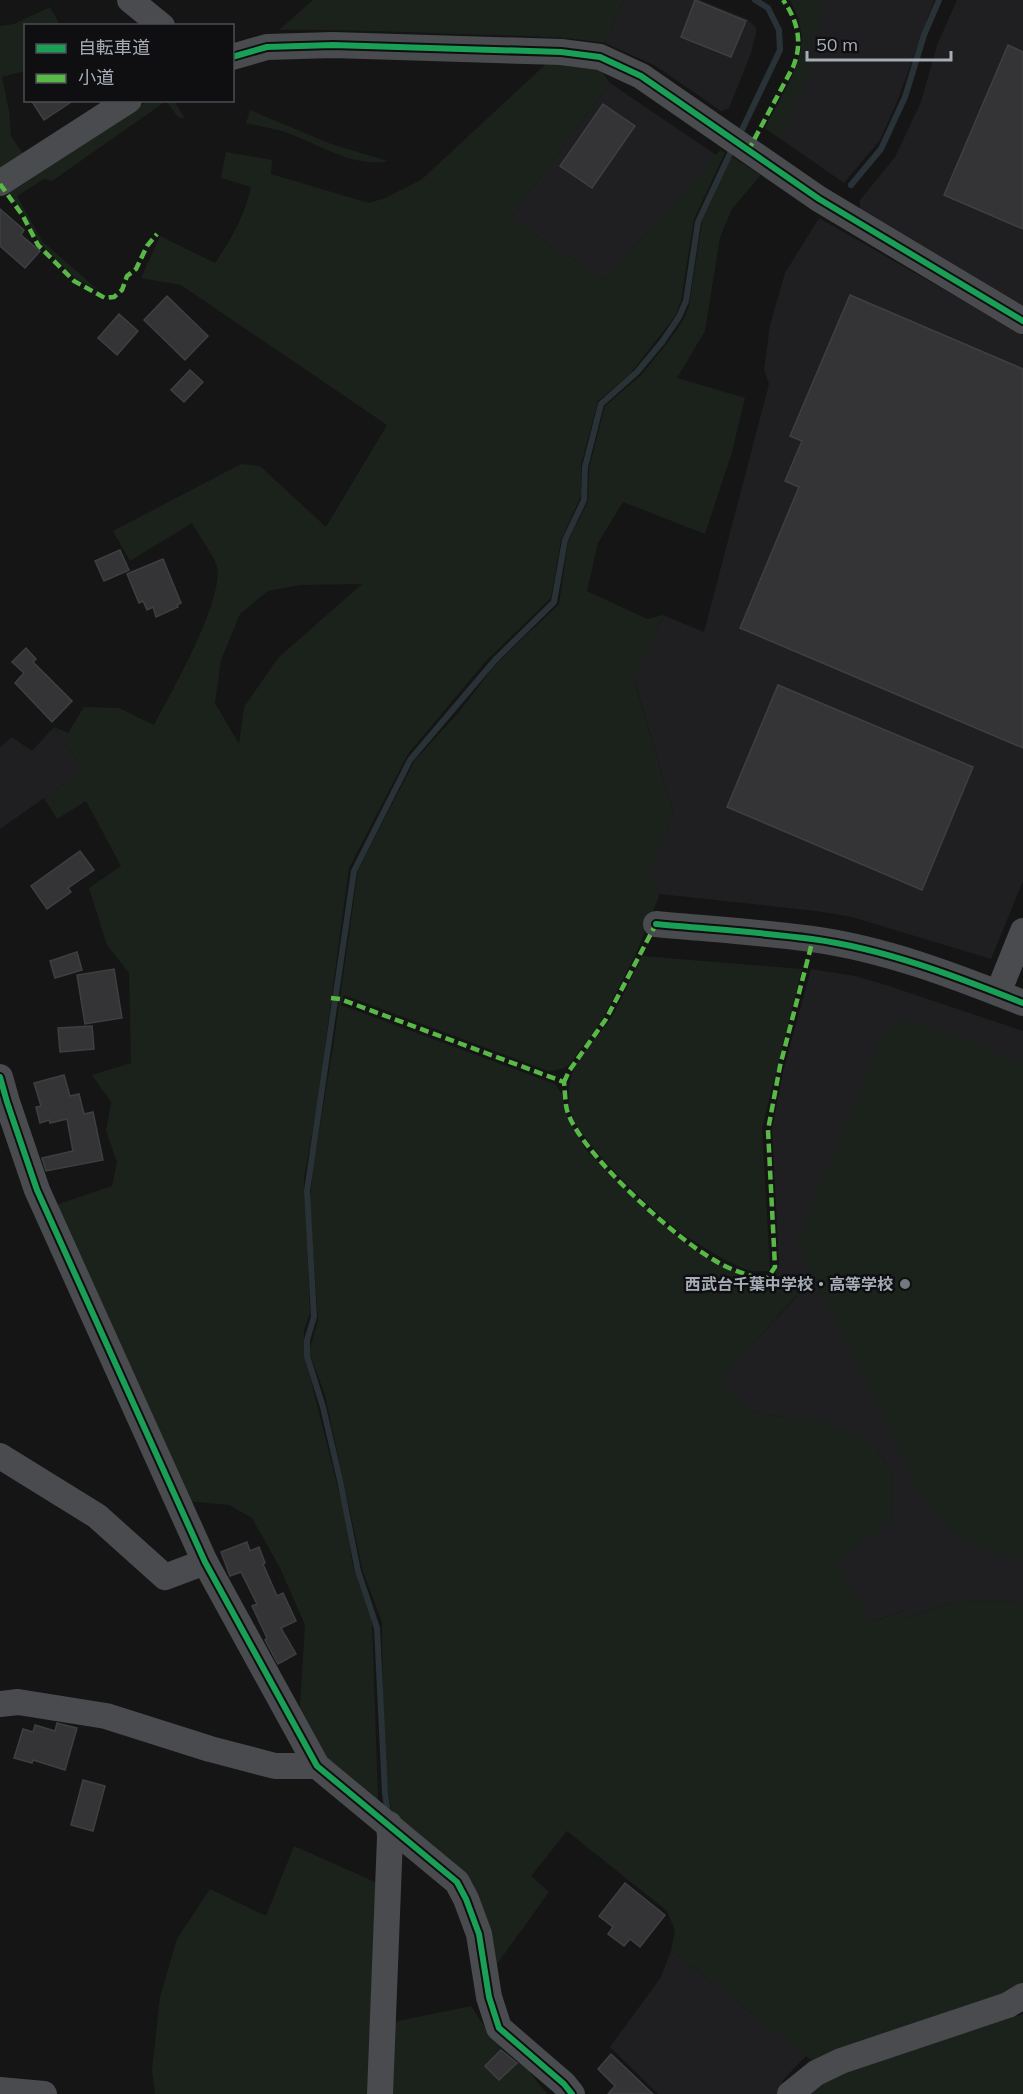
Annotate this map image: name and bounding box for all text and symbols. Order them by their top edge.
legend [24,24,234,102]
scale bar [807,24,951,62]
text: 50 m [816,33,858,56]
text: 自転車道 [78,36,150,59]
text: 小道 [78,66,114,89]
place label: 西武台千葉中学校・高等学校 [685,1274,893,1294]
marker: 西武台千葉中学校・高等学校 [898,1277,912,1291]

